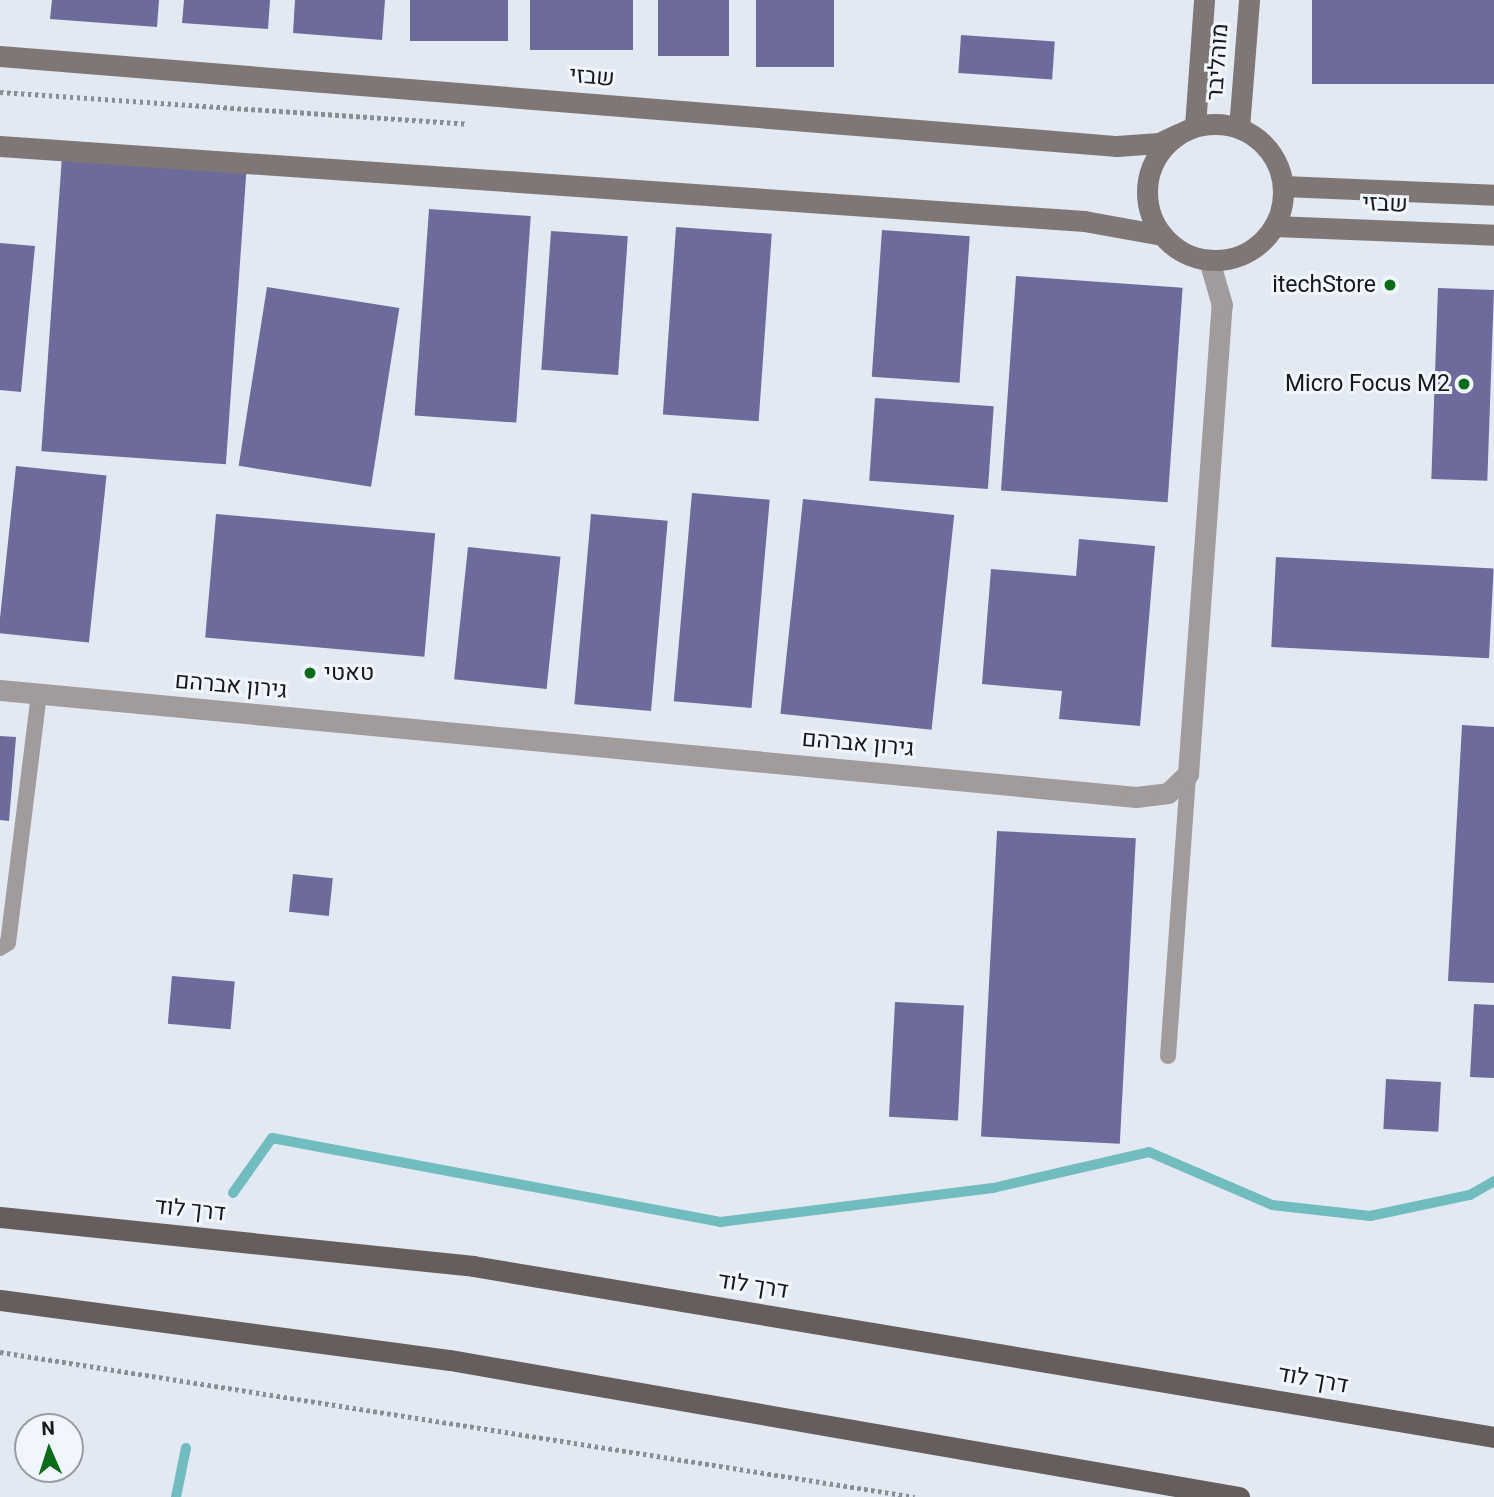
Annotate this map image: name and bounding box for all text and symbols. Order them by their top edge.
street label: מוהליבר [1202,23,1234,101]
street label: שבזי [568,61,616,93]
street label: שבזי [1362,189,1408,219]
place label: itechStore [1272,271,1376,299]
marker: itechStore [1382,277,1398,293]
place label: Micro Focus M2 [1285,370,1450,398]
marker: Micro Focus M2 [1456,376,1472,392]
place label: טאטי [324,659,374,687]
marker: טאטי [302,665,318,681]
street label: גירון אברהם [174,667,288,705]
street label: גירון אברהם [801,725,915,763]
street label: דרך לוד [153,1193,227,1227]
street label: דרך לוד [716,1267,790,1305]
street label: דרך לוד [1276,1360,1350,1400]
north arrow [14,1413,84,1483]
text: N [41,1417,55,1440]

